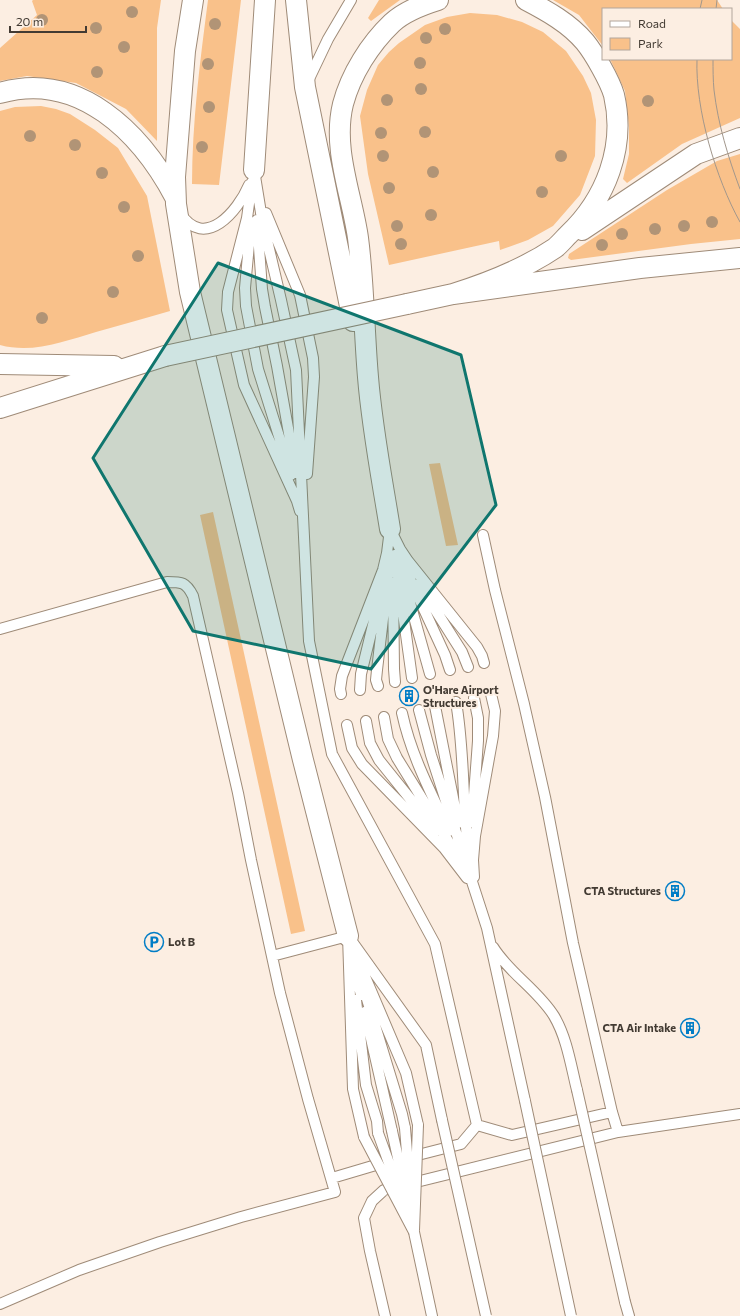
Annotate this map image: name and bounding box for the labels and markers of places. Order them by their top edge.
place label: O'Hare Airport Structures [423,683,499,709]
building icon: O'Hare Airport Structures [398,685,420,707]
building icon: CTA Structures [664,880,686,902]
place label: CTA Structures [584,884,661,897]
parking icon: Lot B [143,931,165,953]
place label: Lot B [168,935,195,948]
building icon: CTA Air Intake [679,1017,701,1039]
place label: CTA Air Intake [603,1021,676,1034]

